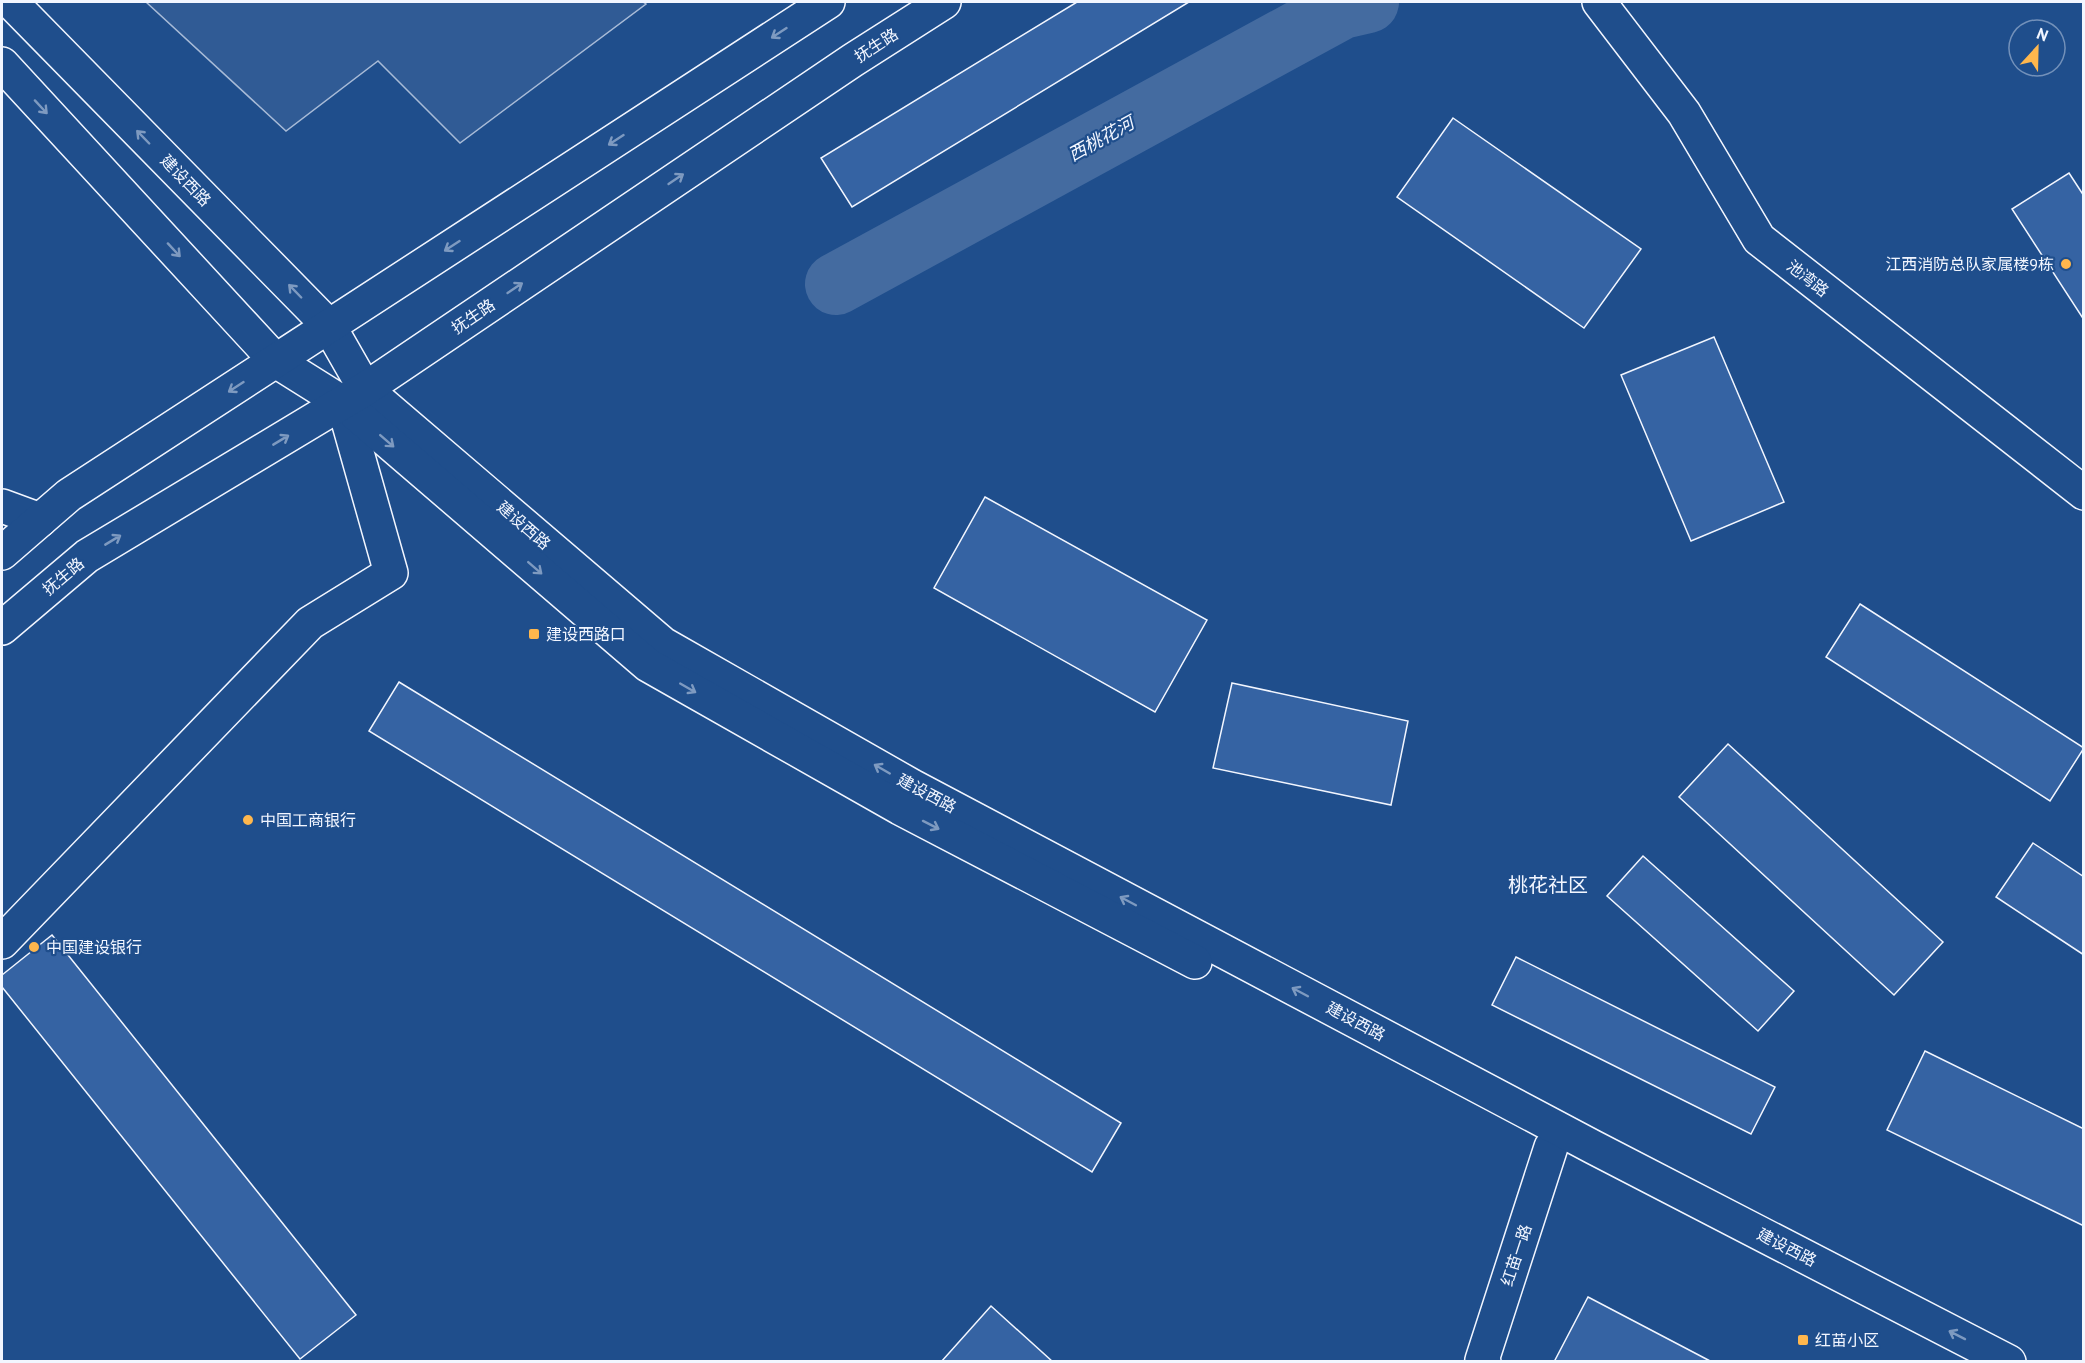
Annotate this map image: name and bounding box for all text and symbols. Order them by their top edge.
north arrow [2007,18,2067,78]
text: N [2034,23,2051,45]
street label: 抚生路 [850,24,902,66]
one-way arrow [771,27,788,40]
one-way arrow [34,99,48,114]
water label: 西桃花河 [1064,110,1140,166]
one-way arrow [136,129,151,144]
one-way arrow [608,134,625,146]
street label: 建设西路 [157,150,215,210]
one-way arrow [668,173,684,185]
one-way arrow [444,240,461,252]
one-way arrow [166,242,180,257]
place label: 江西消防总队家属楼9栋 [1885,254,2054,274]
street label: 池湾路 [1783,255,1833,301]
marker: 江西消防总队家属楼9栋 [2059,257,2073,271]
one-way arrow [506,282,522,294]
one-way arrow [287,284,302,299]
street label: 抚生路 [448,294,498,338]
one-way arrow [228,381,245,393]
one-way arrow [272,434,289,446]
one-way arrow [379,434,394,448]
street label: 建设西路 [493,496,555,554]
one-way arrow [104,534,121,546]
street label: 抚生路 [38,553,88,599]
one-way arrow [527,561,542,575]
place label: 建设西路口 [546,624,626,644]
marker: 建设西路口 [527,627,541,641]
one-way arrow [679,682,696,694]
one-way arrow [874,763,891,775]
street label: 建设西路 [894,769,960,817]
place label: 中国工商银行 [260,810,356,830]
marker: 中国工商银行 [241,813,255,827]
one-way arrow [922,820,940,831]
district label: 桃花社区 [1508,872,1588,898]
one-way arrow [1119,894,1137,906]
place label: 中国建设银行 [46,937,142,957]
marker: 中国建设银行 [27,940,41,954]
one-way arrow [1292,986,1310,997]
street label: 建设西路 [1323,997,1389,1045]
street label: 红苗一路 [1497,1221,1535,1289]
street label: 建设西路 [1754,1224,1820,1270]
one-way arrow [1949,1329,1967,1340]
place label: 红苗小区 [1815,1330,1879,1350]
marker: 红苗小区 [1796,1333,1810,1347]

